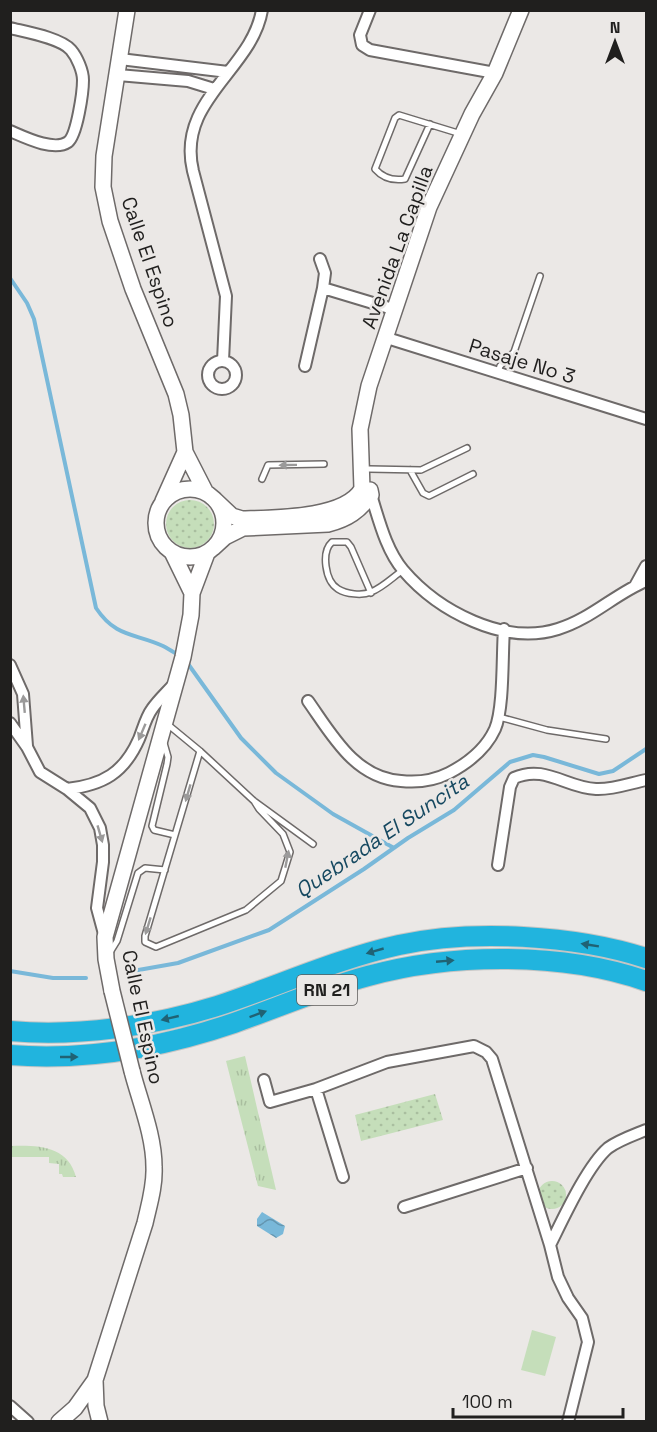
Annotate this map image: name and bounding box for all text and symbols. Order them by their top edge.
north arrow [585,12,645,72]
text: N [610,17,620,38]
street label: Avenida La Capilla [355,162,439,332]
street label: Calle El Espino [115,193,185,331]
street label: Pasaje No 3 [466,332,578,390]
one-way arrow [279,460,298,470]
one-way arrow [19,695,29,714]
one-way arrow [137,723,146,740]
water label: Quebrada El Suncita [290,767,474,904]
one-way arrow [182,784,192,802]
one-way arrow [96,825,106,843]
one-way arrow [283,849,292,868]
one-way arrow [143,917,152,935]
one-way arrow [580,940,599,949]
street label: Calle El Espino [116,947,170,1087]
one-way arrow [366,947,384,956]
one-way arrow [436,956,455,966]
road number: RN 21 [297,975,357,1005]
one-way arrow [250,1009,268,1019]
one-way arrow [160,1014,179,1023]
one-way arrow [59,1052,78,1062]
scale bar [453,1381,622,1419]
text: 100 m [462,1390,513,1413]

